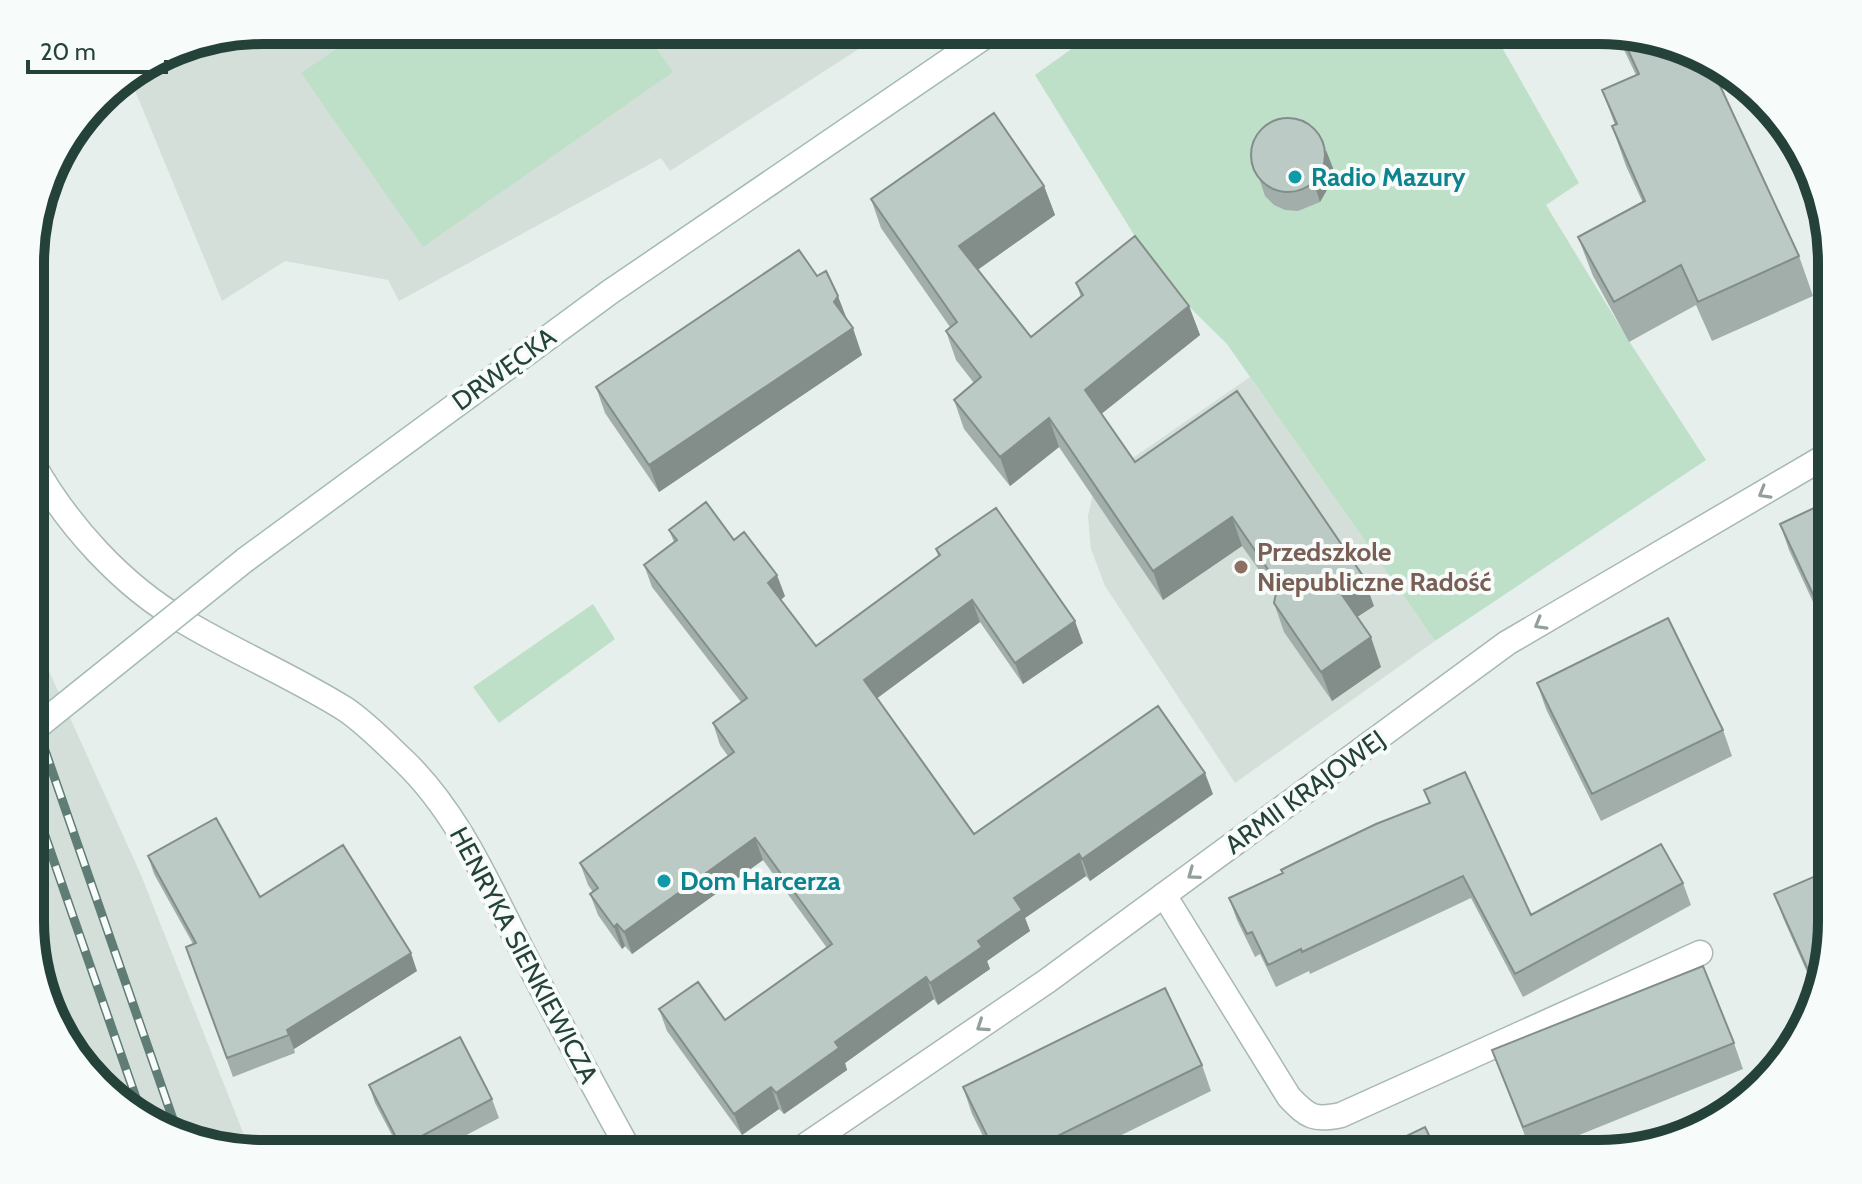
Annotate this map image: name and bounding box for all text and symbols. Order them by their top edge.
scale bar [28,24,166,74]
text: 20 m [40,37,96,66]
place label: Radio Mazury [1311,161,1466,193]
marker: Radio Mazury [1286,168,1304,186]
street label: DRWĘCKA [446,321,562,417]
one-way arrow [1758,483,1773,499]
place label: Przedszkole Niepubliczne Radość [1257,536,1491,598]
marker: Przedszkole Niepubliczne Radość [1232,558,1250,576]
one-way arrow [1534,614,1549,630]
street label: ARMII KRAJOWEJ [1219,723,1391,861]
street label: HENRYKA SIENKIEWICZA [443,821,605,1089]
place label: Dom Harcerza [680,865,841,897]
one-way arrow [1187,865,1202,879]
marker: Dom Harcerza [655,872,673,890]
one-way arrow [976,1016,990,1031]

